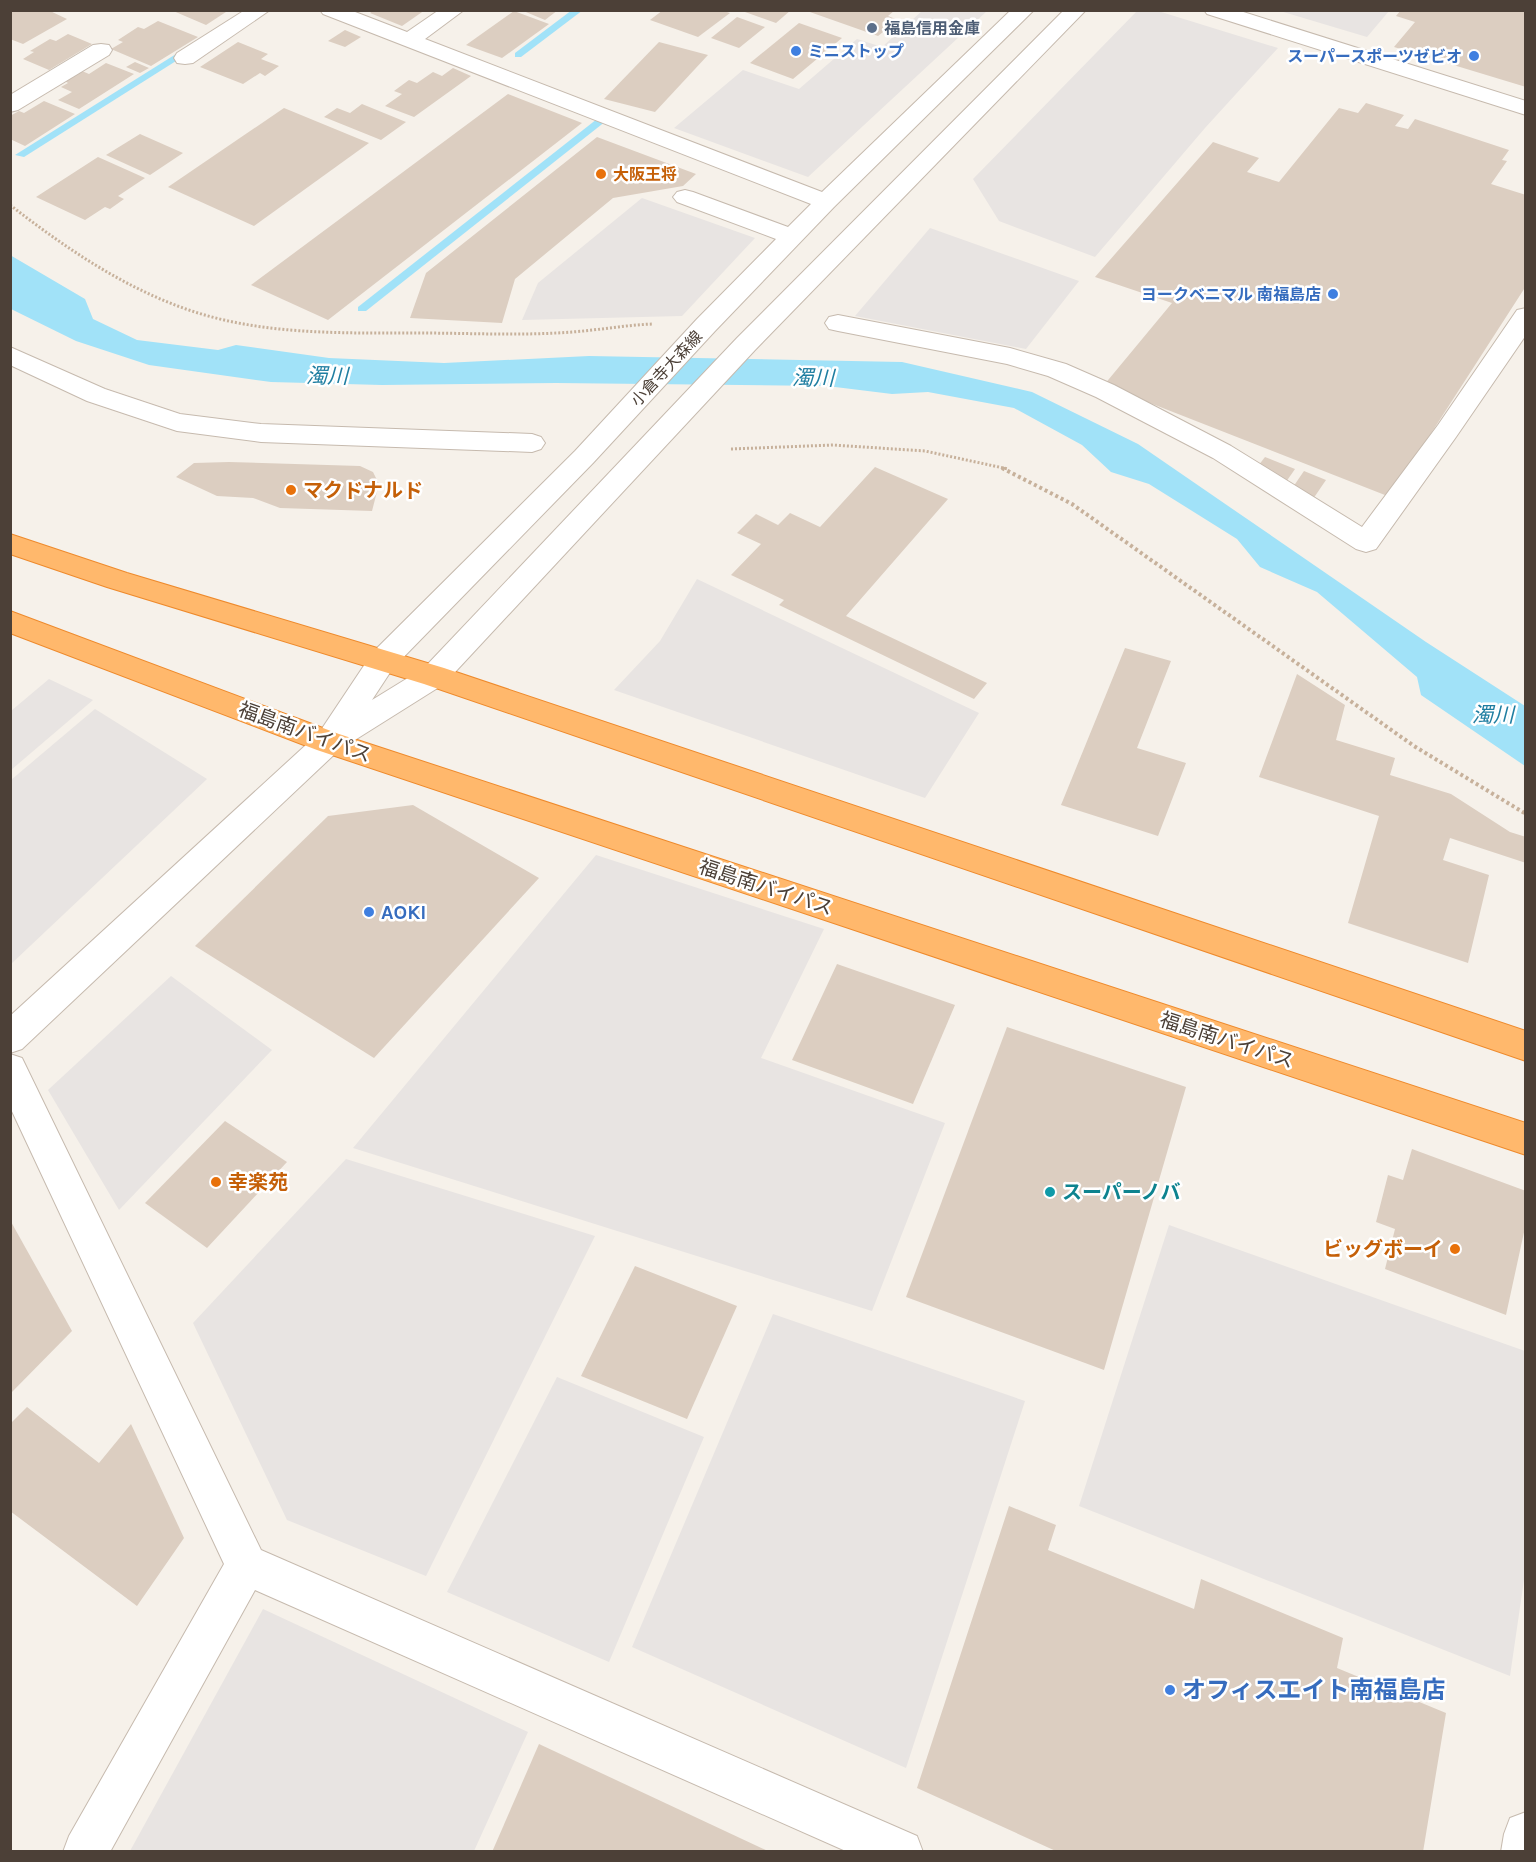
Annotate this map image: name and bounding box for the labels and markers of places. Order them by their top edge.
place label: 福島信用金庫 [884,19,980,38]
marker: 福島信用金庫 [865,21,879,35]
place label: ミニストップ [808,42,904,61]
marker: ミニストップ [789,44,803,58]
place label: スーパースポーツゼビオ [1287,47,1462,66]
marker: スーパースポーツゼビオ [1467,49,1481,63]
place label: 大阪王将 [613,165,677,184]
marker: 大阪王将 [594,167,608,181]
place label: ヨークベニマル 南福島店 [1141,285,1321,304]
marker: ヨークベニマル 南福島店 [1326,287,1340,301]
place label: マクドナルド [303,479,423,502]
marker: マクドナルド [284,483,298,497]
place label: AOKI [381,901,426,924]
marker: AOKI [362,905,376,919]
place label: 幸楽苑 [228,1171,288,1194]
marker: 幸楽苑 [209,1175,223,1189]
place label: スーパーノバ [1062,1181,1181,1204]
marker: スーパーノバ [1043,1185,1057,1199]
place label: ビッグボーイ [1323,1238,1443,1261]
marker: ビッグボーイ [1448,1242,1462,1256]
place label: オフィスエイト南福島店 [1182,1676,1446,1704]
marker: オフィスエイト南福島店 [1163,1683,1177,1697]

